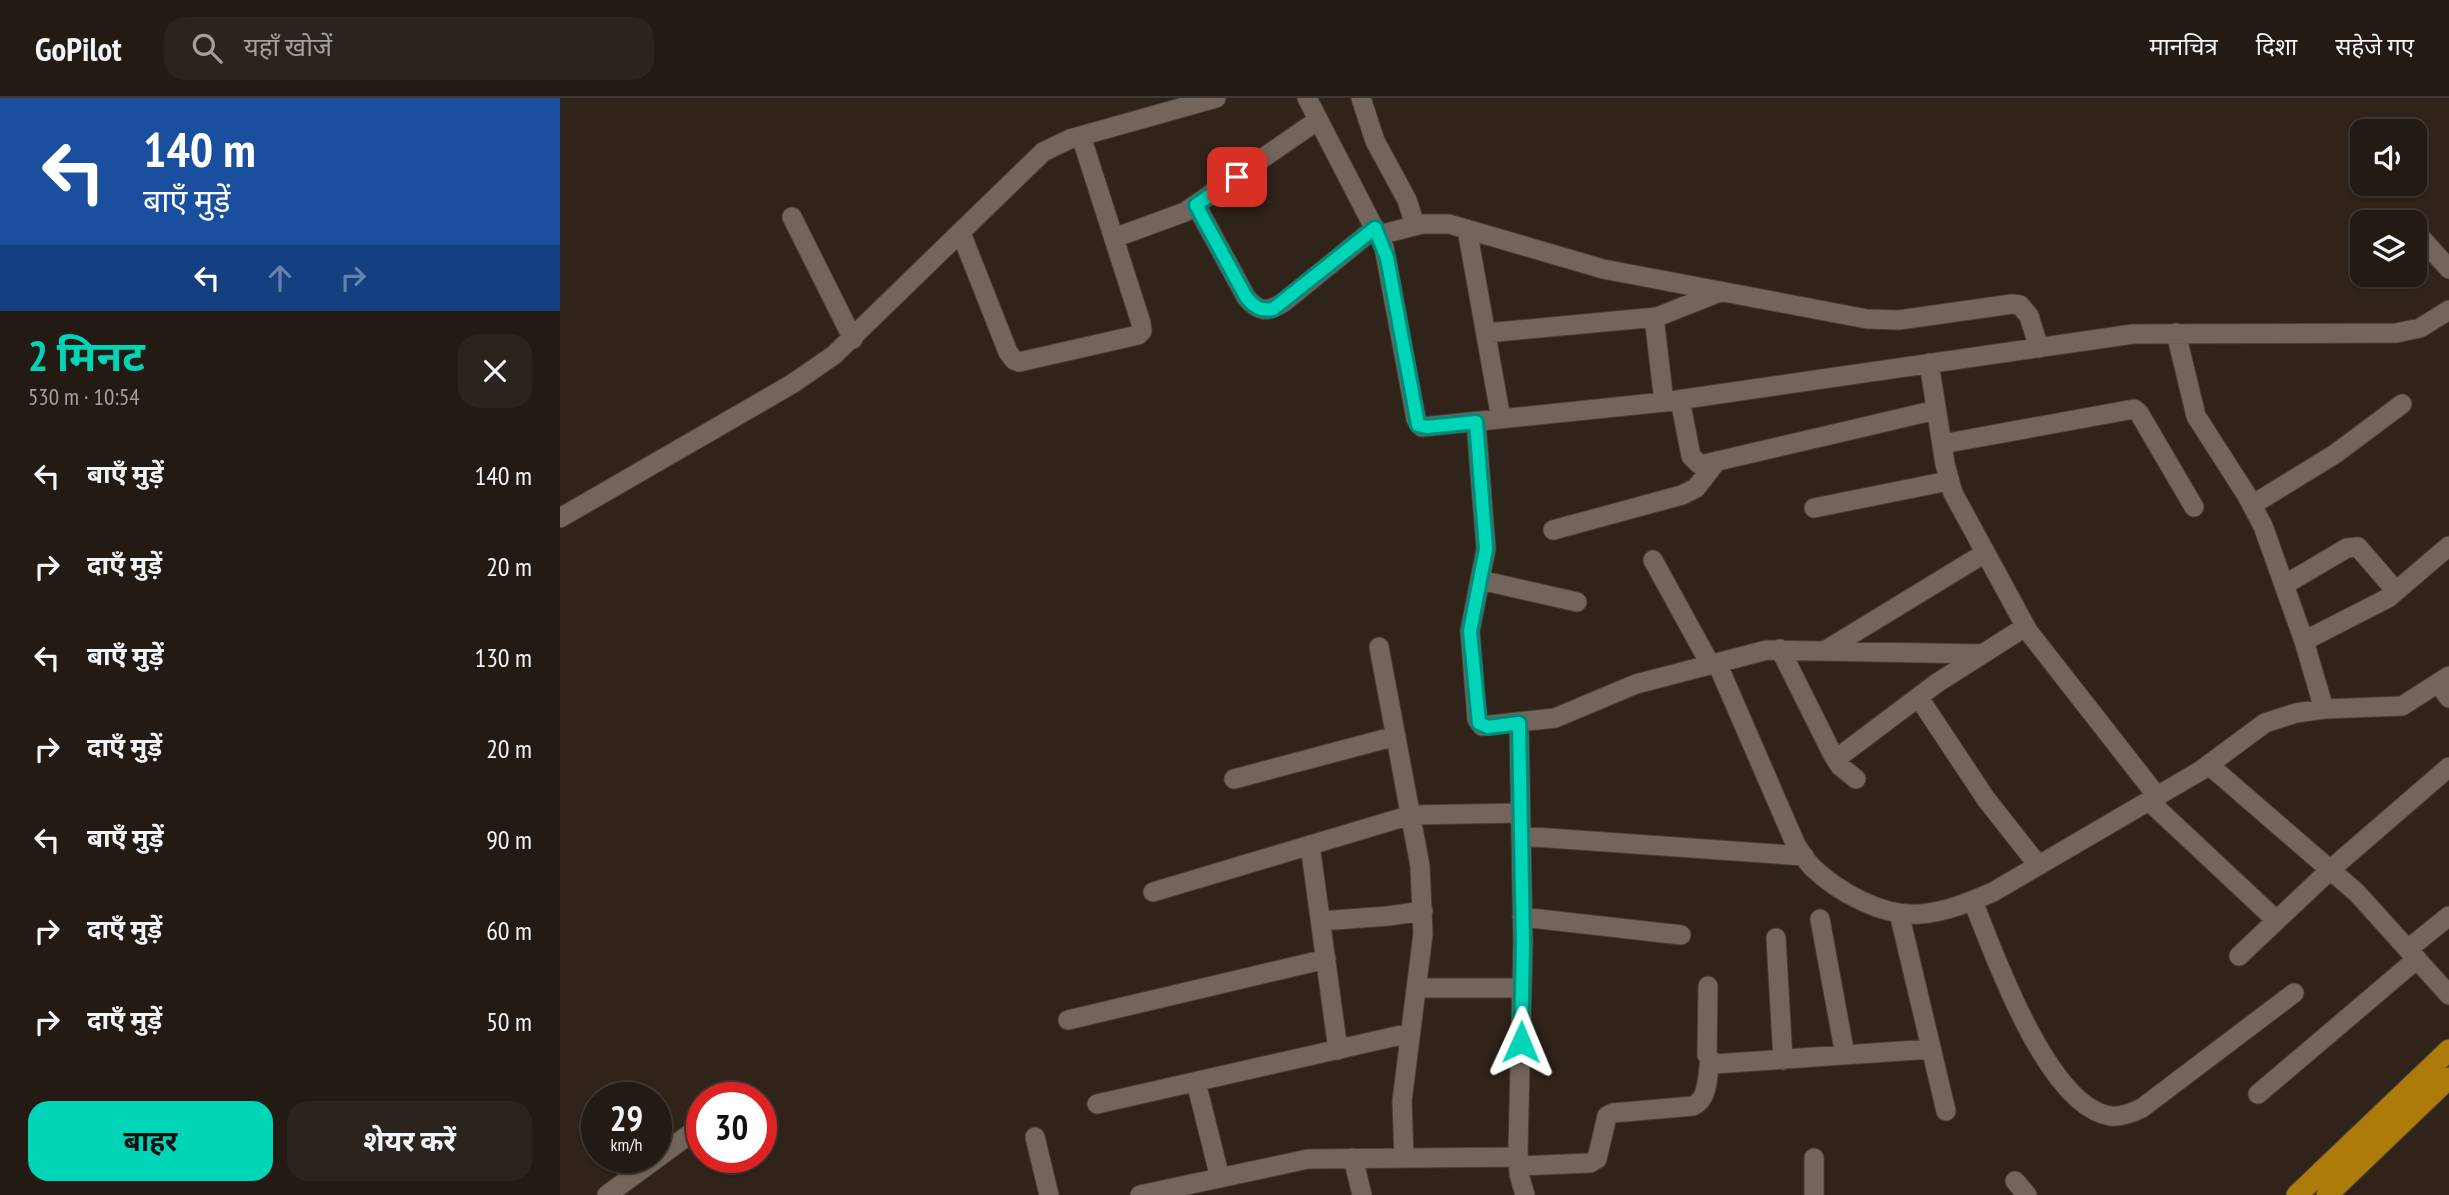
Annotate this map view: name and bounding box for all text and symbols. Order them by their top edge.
search box [164,17,654,80]
text: GoPilot [35,27,122,70]
icon: search [188,29,226,67]
text: यहाँ खोजें [244,30,332,63]
text: मानचित्र [2149,31,2218,62]
text: दिशा [2256,31,2297,62]
text: सहेजे गए [2335,31,2414,62]
text: 140 m [143,117,256,181]
map controls [2350,119,2427,287]
button: sound [2350,119,2427,196]
icon: left [28,126,119,217]
pin [1207,147,1267,207]
icon: arrive [1218,158,1256,196]
text: बाएँ मुड़ें [143,179,230,221]
button: layers [2350,210,2427,287]
icon: left [188,259,226,297]
icon: ahead [261,259,299,297]
icon: right [334,259,372,297]
text: 2 मिनट [28,328,145,383]
button: close [458,334,532,408]
text: 530 m · 10:54 [28,382,140,411]
icon: left [28,457,66,495]
text: बाएँ मुड़ें [87,457,164,490]
text: 140 m [474,459,532,492]
icon: right [28,548,66,586]
text: दाएँ मुड़ें [87,548,162,581]
text: 20 m [486,550,532,583]
icon: left [28,639,66,677]
text: बाएँ मुड़ें [87,639,164,672]
text: 130 m [474,641,532,674]
icon: right [28,730,66,768]
text: दाएँ मुड़ें [87,730,162,763]
text: 20 m [486,732,532,765]
icon: left [28,821,66,859]
text: बाएँ मुड़ें [87,821,164,854]
text: 90 m [486,823,532,856]
icon: right [28,912,66,950]
text: दाएँ मुड़ें [87,912,162,945]
text: 60 m [486,914,532,947]
icon: right [28,1003,66,1041]
text: दाएँ मुड़ें [87,1003,162,1036]
text: 50 m [486,1005,532,1038]
position arrow [1484,1005,1558,1079]
speed limit sign: 30 [686,1082,777,1173]
text: 29 [610,1095,643,1141]
button: बाहर [28,1101,273,1181]
button: शेयर करें [287,1101,532,1181]
text: km/h [611,1133,642,1156]

